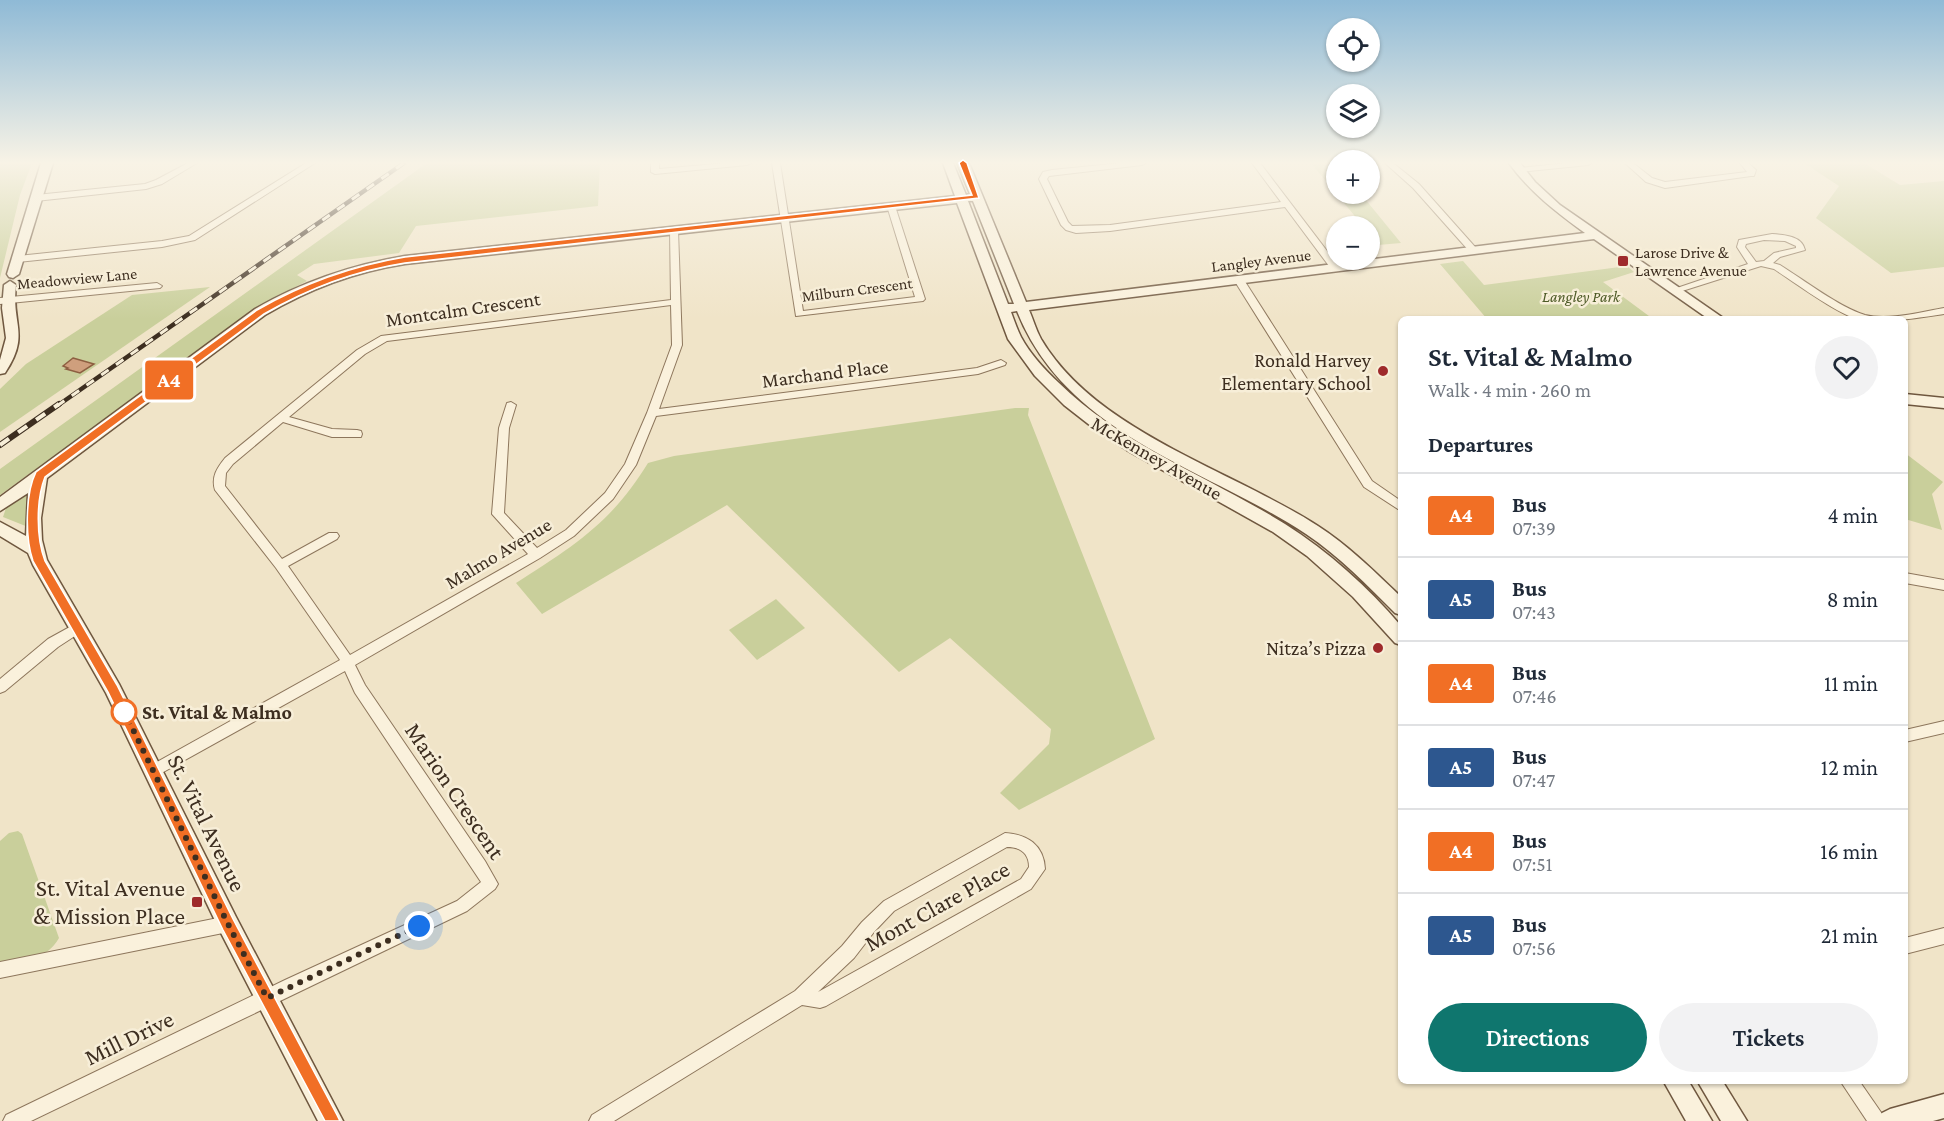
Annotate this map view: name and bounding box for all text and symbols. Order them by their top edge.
map controls [1326,18,1380,270]
button: locate [1326,18,1380,72]
button: layers [1326,84,1380,138]
button: + [1326,150,1380,204]
button: − [1326,216,1380,270]
place label: Larose Drive & Lawrence Avenue [1635,244,1747,279]
street label: Langley Avenue [1210,246,1312,276]
marker: Larose Drive & Lawrence Avenue [1616,254,1630,268]
street label: Meadowview Lane [16,265,138,292]
street label: Milburn Crescent [801,274,914,305]
street label: Montcalm Crescent [384,287,542,331]
park label: Langley Park [1542,288,1621,306]
button: heart [1815,336,1878,399]
text: St. Vital & Malmo [1428,341,1633,372]
place label: Ronald Harvey Elementary School [1221,349,1372,395]
street label: Marchand Place [760,354,890,392]
line badge: A4 [142,360,196,400]
marker: Ronald Harvey Elementary School [1376,364,1390,378]
text: A4 [157,368,181,392]
text: Walk · 4 min · 260 m [1428,379,1591,401]
street label: McKenney Avenue [1087,412,1226,505]
text: Departures [1428,432,1533,457]
text: Bus [1512,492,1546,517]
text: A4 [1449,503,1473,527]
text: 4 min [1827,503,1878,528]
street label: Malmo Avenue [441,513,555,593]
text: 07:39 [1512,517,1556,539]
text: Bus [1512,576,1546,601]
text: A5 [1450,587,1472,611]
text: 8 min [1827,587,1878,612]
text: 07:43 [1512,601,1556,623]
place label: Nitza’s Pizza [1266,637,1366,659]
marker: Nitza’s Pizza [1371,641,1385,655]
text: Bus [1512,660,1546,685]
text: A4 [1449,671,1473,695]
text: 11 min [1824,671,1878,696]
text: 07:46 [1512,685,1557,707]
marker: St. Vital & Malmo [111,699,137,725]
place label: St. Vital & Malmo [142,701,292,723]
street label: Marion Crescent [400,717,512,865]
text: Bus [1512,744,1546,769]
street label: St. Vital Avenue [163,750,252,896]
text: A5 [1450,755,1472,779]
text: 12 min [1821,755,1878,780]
text: 07:47 [1512,769,1555,791]
text: Bus [1512,828,1546,853]
text: A4 [1449,839,1473,863]
text: 16 min [1820,839,1878,864]
text: 07:51 [1512,853,1552,875]
street label: Mont Clare Place [860,855,1014,957]
place label: St. Vital Avenue & Mission Place [33,874,185,929]
marker: St. Vital Avenue & Mission Place [190,895,204,909]
your location [404,911,434,941]
text: Bus [1512,912,1546,937]
text: A5 [1450,923,1472,947]
text: 21 min [1821,923,1878,948]
text: 07:56 [1512,937,1556,959]
button: Directions [1428,1003,1647,1072]
button: Tickets [1659,1003,1878,1072]
street label: Mill Drive [80,1004,178,1071]

